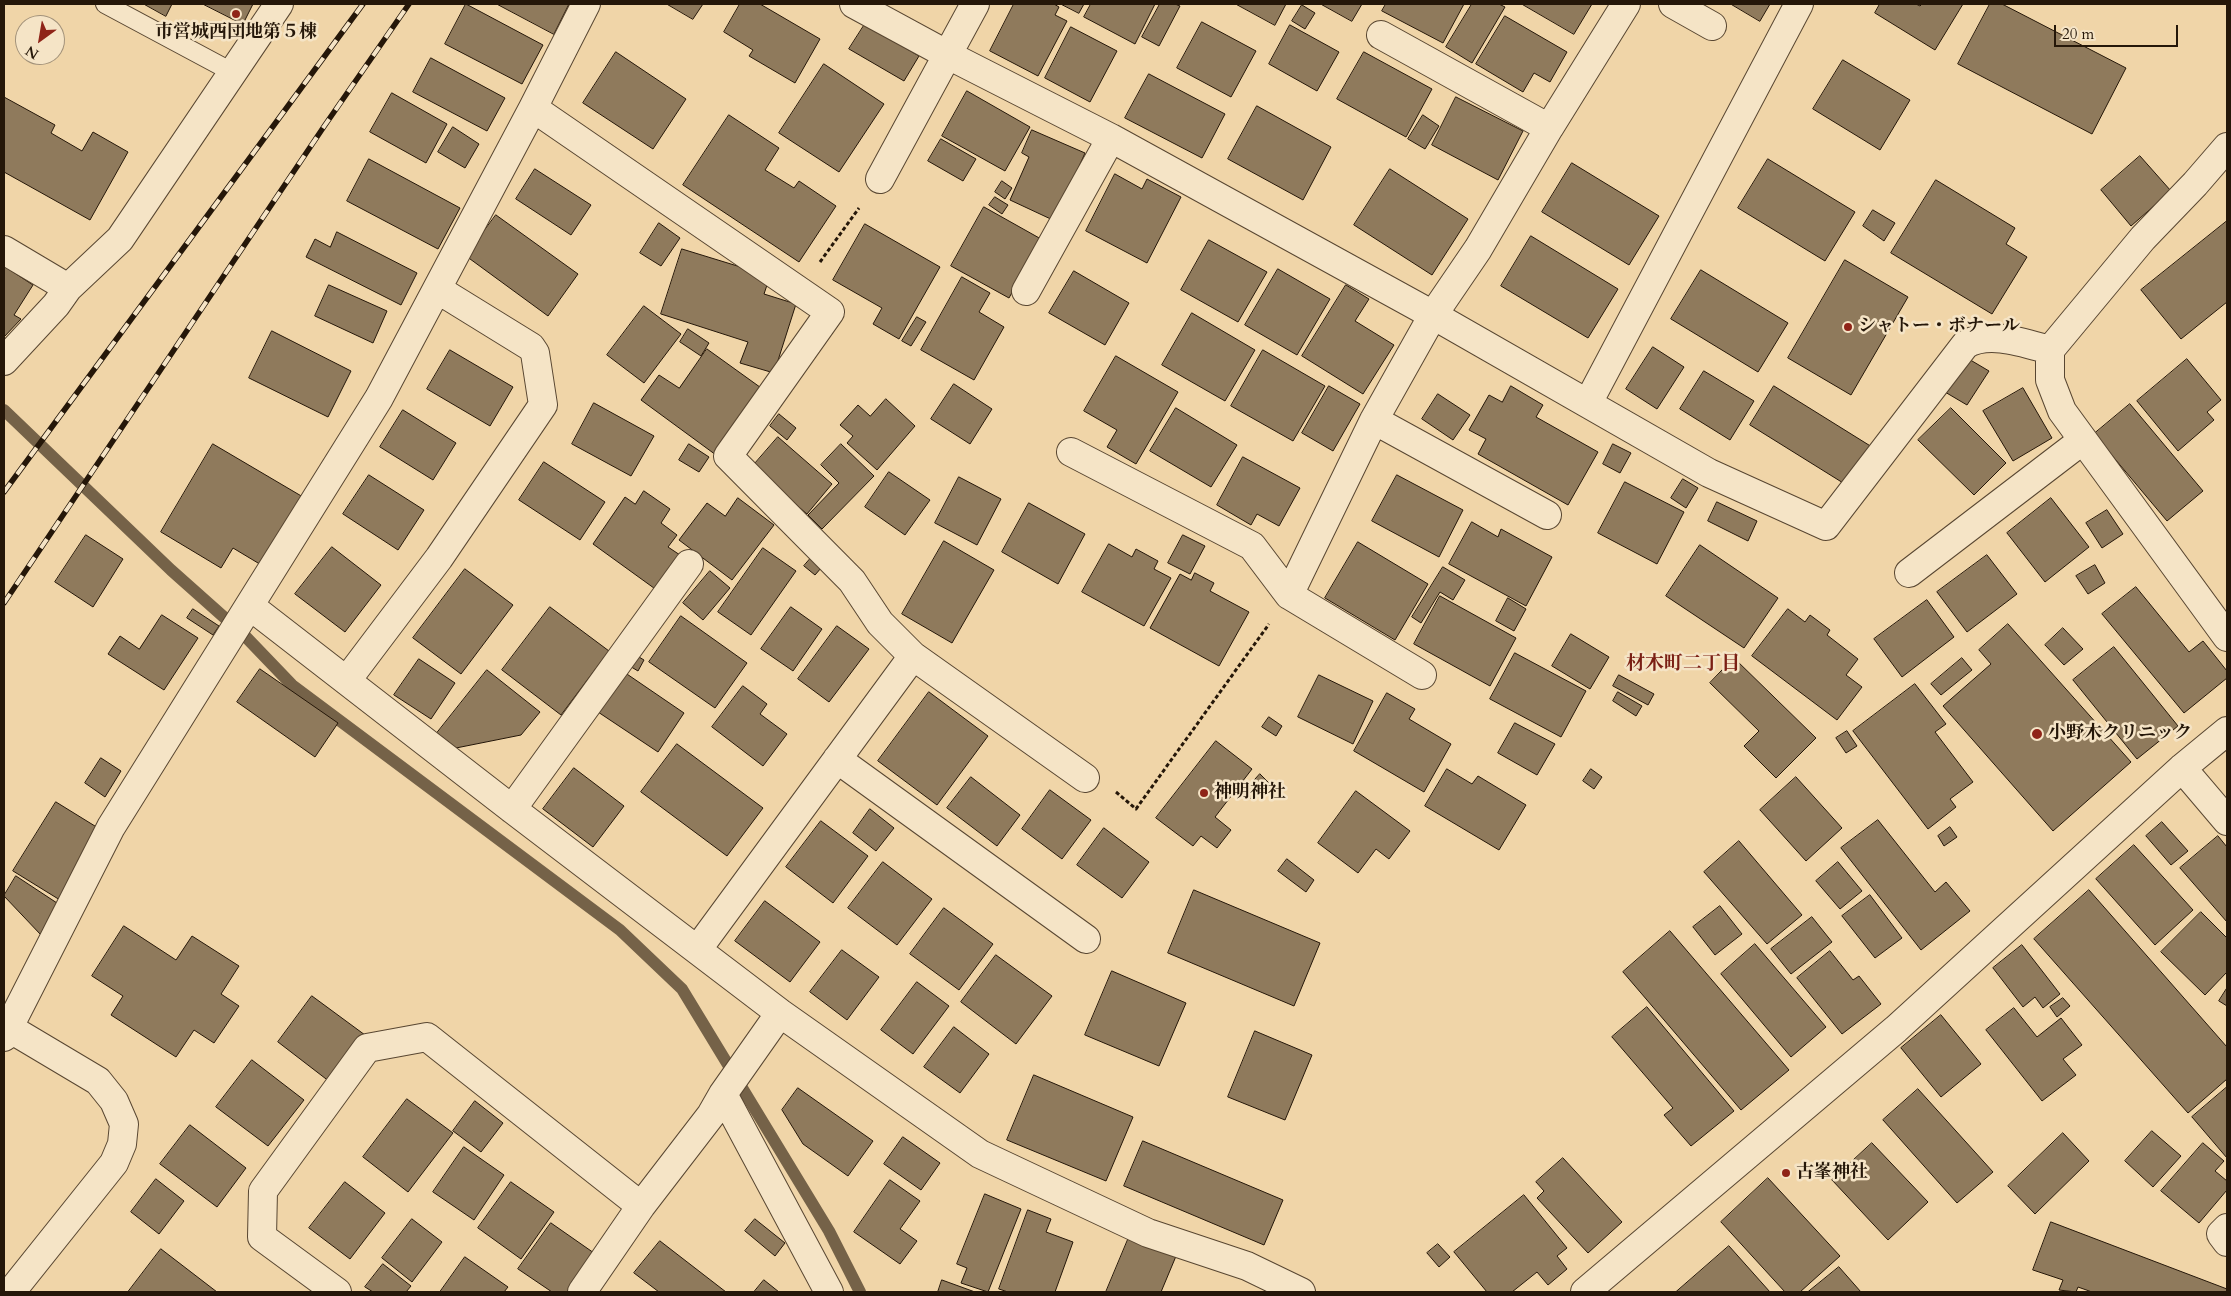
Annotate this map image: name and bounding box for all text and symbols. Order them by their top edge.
marker: 市営城西団地第５棟 [230,8,242,20]
north arrow [15,15,65,65]
scale bar [2056,15,2180,47]
place label: 市営城西団地第５棟 [155,22,317,44]
text: 20 m [2062,24,2094,44]
text: N [22,41,43,64]
place label: シャトー・ボナール [1858,316,2020,338]
marker: シャトー・ボナール [1842,321,1854,333]
district label: 材木町二丁目 [1626,654,1740,676]
place label: 小野木クリニック [2048,723,2192,745]
marker: 小野木クリニック [2030,727,2044,741]
place label: 神明神社 [1214,782,1286,804]
marker: 神明神社 [1198,787,1210,799]
place label: 古峯神社 [1796,1162,1868,1184]
marker: 古峯神社 [1780,1167,1792,1179]

